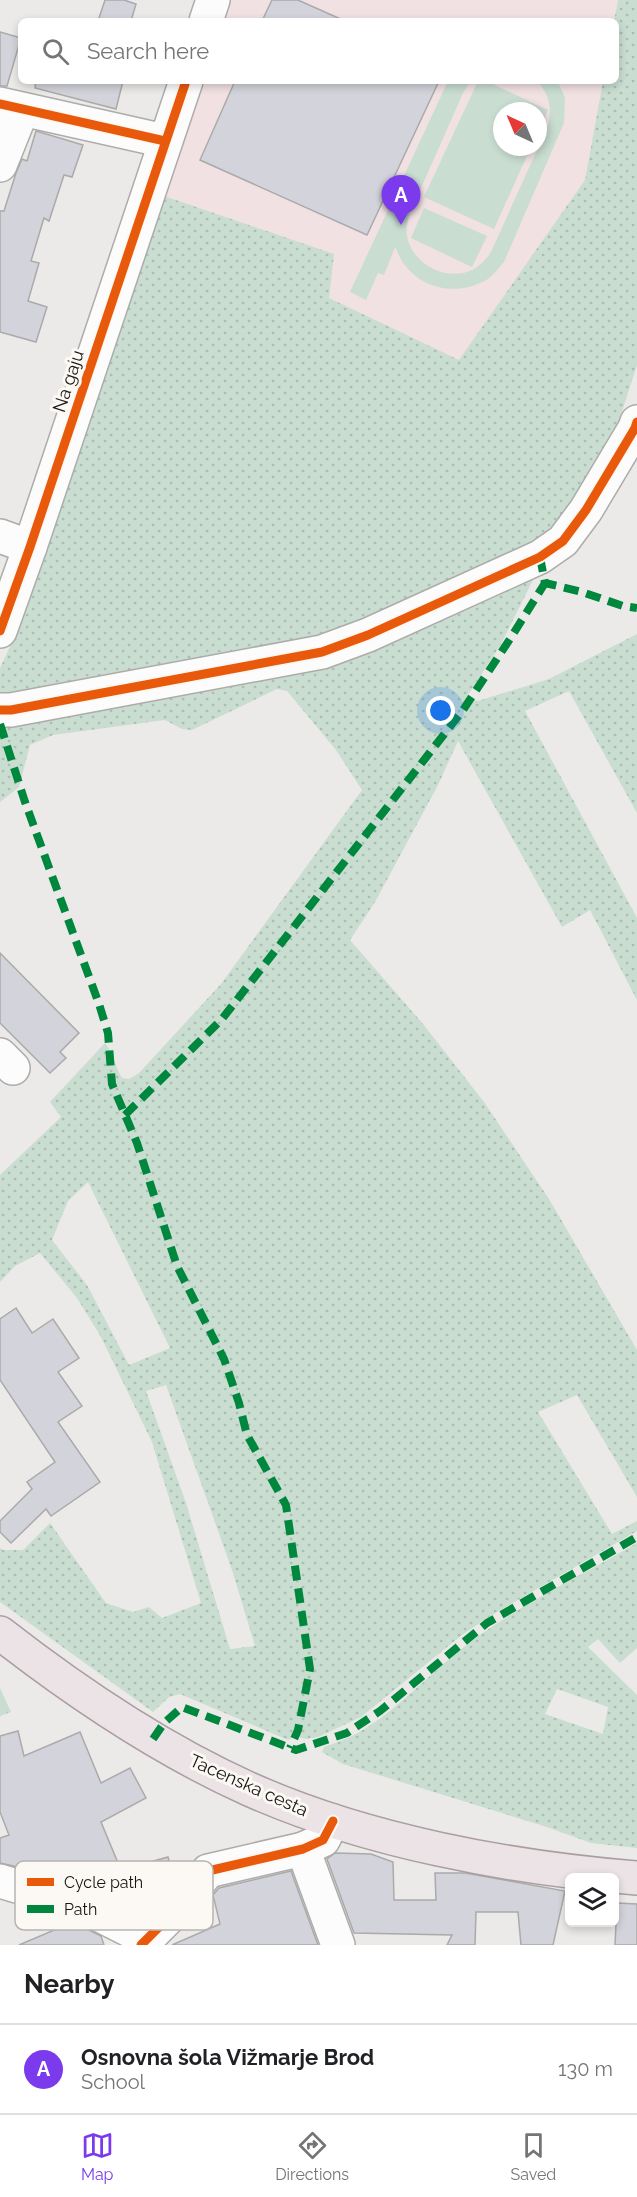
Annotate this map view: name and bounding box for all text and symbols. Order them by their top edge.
search box [18,18,619,84]
icon: search [39,35,72,68]
text: Search here [87,38,209,64]
north arrow [493,102,547,156]
pin: A [382,176,420,225]
street label: Na gaju [48,347,88,415]
your location [426,696,455,725]
street label: Tacenska cesta [187,1750,311,1820]
legend [15,1861,213,1930]
text: Cycle path [64,1873,143,1892]
map controls [565,1873,619,1927]
button: layers [565,1873,619,1927]
text: Path [64,1900,97,1919]
text: Nearby [24,1969,114,1999]
text: Osnovna šola Vižmarje Brod [81,2044,374,2070]
text: A [37,2057,50,2081]
text: 130 m [558,2057,613,2081]
text: School [81,2070,145,2094]
tab: Map [81,2129,114,2184]
tab: Directions [275,2129,349,2184]
tab: Saved [510,2129,556,2184]

